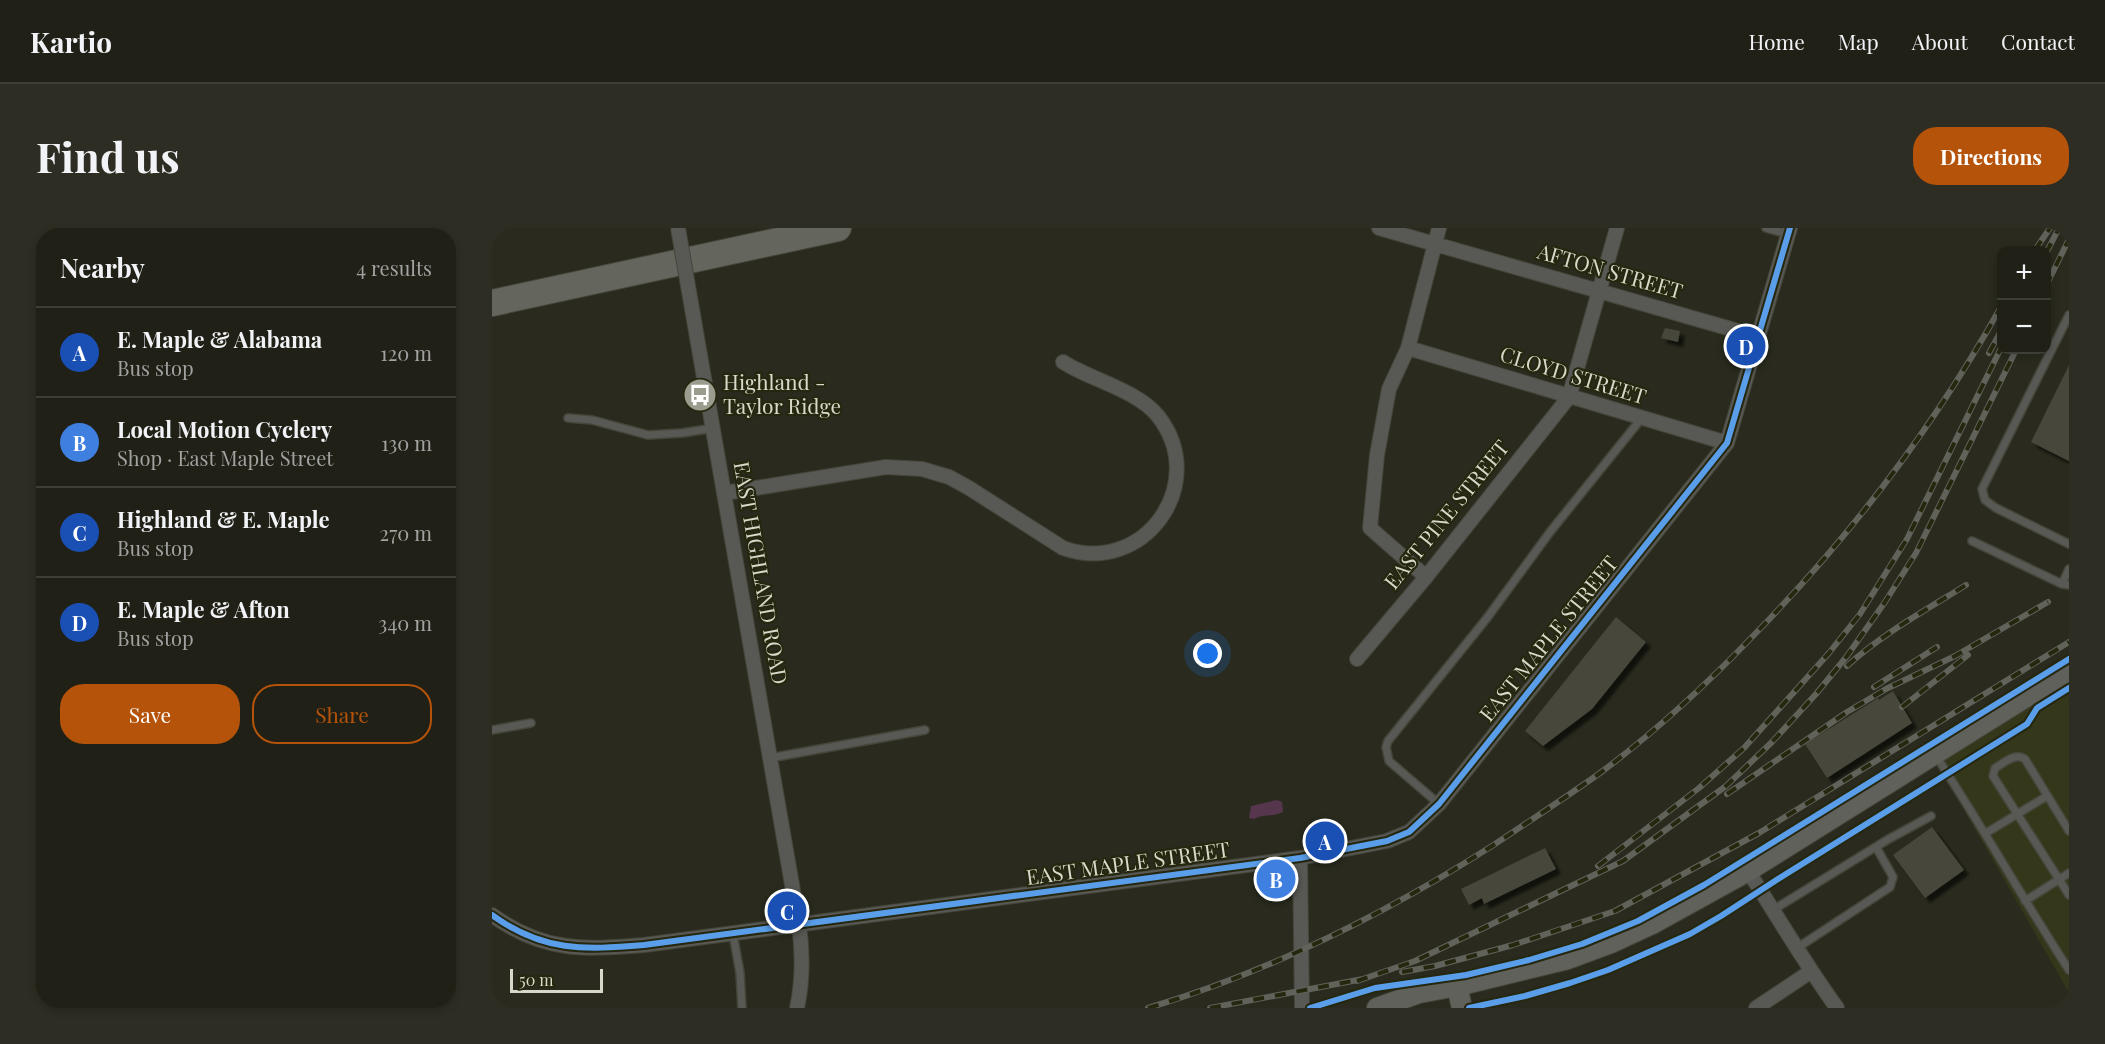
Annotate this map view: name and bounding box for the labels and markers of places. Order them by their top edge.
pin: D [1726,324,1766,368]
place label: Highland - Taylor Ridge [723,367,841,419]
bus stop icon: Highland - Taylor Ridge [682,377,718,413]
pin: A [1306,818,1344,864]
pin: B [1256,856,1296,902]
pin: C [768,888,806,934]

